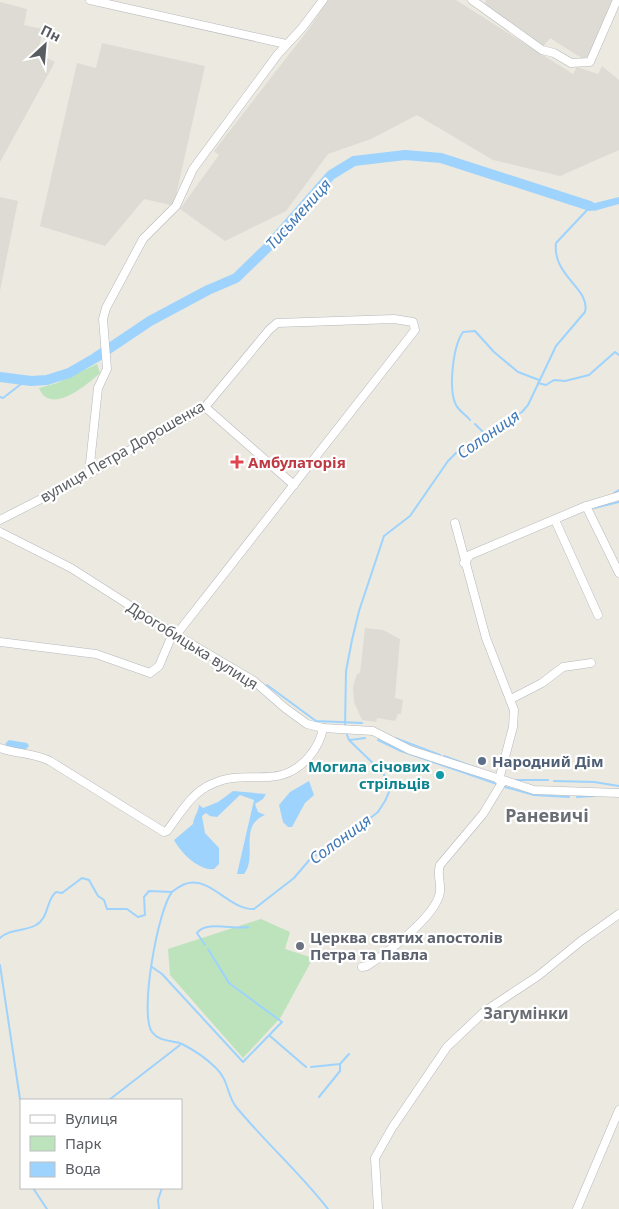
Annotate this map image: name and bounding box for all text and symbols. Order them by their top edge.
north arrow [20,20,70,70]
text: Пн [38,20,64,46]
water label: Тисьмениця [260,174,336,254]
street label: вулиця Петра Дорошенка [36,396,208,506]
water label: Солониця [452,404,524,464]
place label: Амбулаторія [248,452,346,472]
marker: Амбулаторія [230,455,244,469]
street label: Дрогобицька вулиця [124,597,262,693]
place label: Народний Дім [492,751,604,771]
marker: Народний Дім [476,755,488,767]
place label: Могила січових стрільців [308,756,430,793]
marker: Могила січових стрільців [434,769,446,781]
district label: Раневичі [505,803,589,827]
water label: Солониця [304,809,376,869]
place label: Церква святих апостолів Петра та Павла [310,927,503,964]
marker: Церква святих апостолів Петра та Павла [294,940,306,952]
district label: Загумінки [483,1002,569,1024]
legend [20,1099,182,1189]
text: Вулиця [65,1108,118,1128]
text: Парк [65,1133,101,1153]
text: Вода [65,1158,101,1178]

